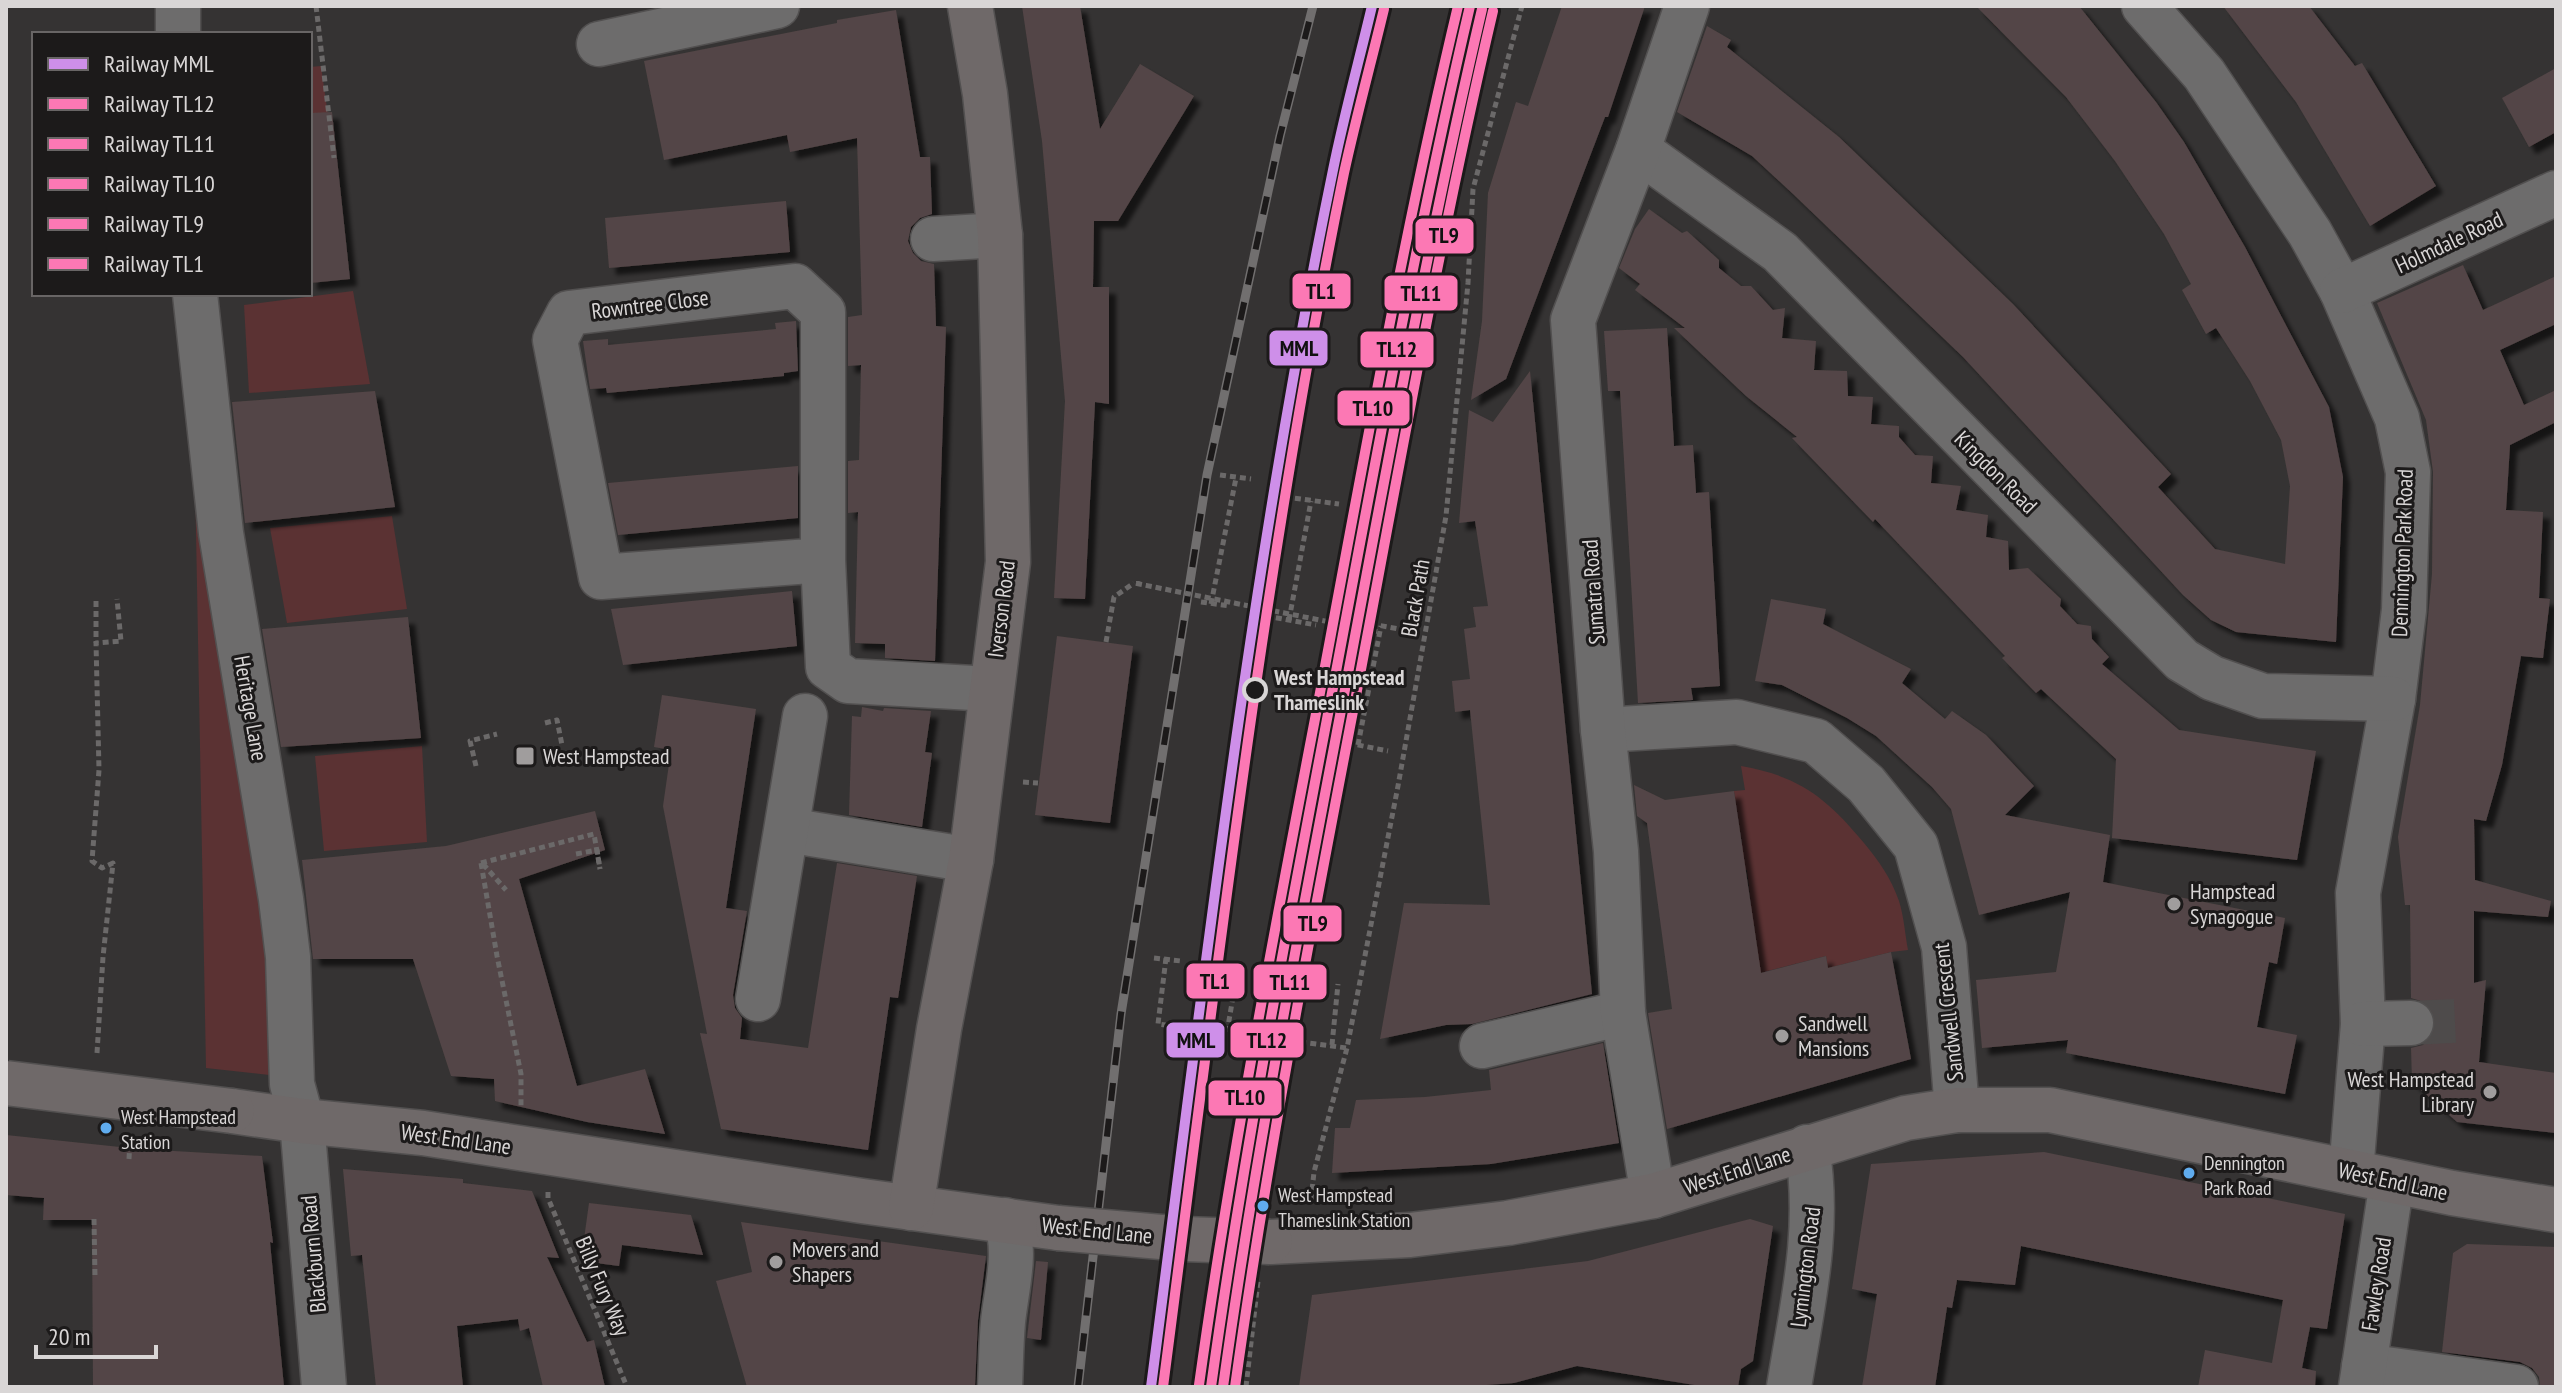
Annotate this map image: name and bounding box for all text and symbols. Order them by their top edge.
legend [32,32,312,296]
text: Railway MML [104,48,214,79]
text: Railway TL12 [104,88,215,119]
text: Railway TL11 [104,128,215,159]
text: Railway TL10 [104,168,215,199]
street label: Holmdale Road [2391,205,2507,279]
text: Railway TL9 [104,208,204,239]
line badge: TL9 [1414,217,1475,255]
text: TL9 [1429,221,1459,249]
text: Railway TL1 [104,248,204,279]
line badge: TL1 [1291,272,1352,310]
line badge: TL11 [1383,274,1459,312]
text: TL1 [1306,277,1336,305]
text: TL11 [1401,279,1441,307]
street label: Rowntree Close [590,283,710,325]
line badge: MML [1268,329,1329,367]
line badge: TL12 [1359,330,1435,369]
text: MML [1280,334,1319,362]
text: TL12 [1377,335,1417,363]
line badge: TL10 [1336,389,1411,427]
text: TL10 [1353,394,1393,422]
street label: Kingdon Road [1949,425,2043,519]
street label: Dennington Park Road [2385,469,2419,637]
street label: Sumatra Road [1575,539,1611,645]
street label: Black Path [1394,557,1436,639]
street label: Iverson Road [981,559,1021,659]
street label: Heritage Lane [228,653,274,763]
place label: West Hampstead Thameslink [1273,663,1405,716]
marker: West Hampstead Thameslink [1243,678,1267,702]
place label: West Hampstead [543,742,669,770]
marker: West Hampstead [514,745,536,767]
place label: Hampstead Synagogue [2190,877,2275,930]
marker: Hampstead Synagogue [2165,895,2183,913]
line badge: TL9 [1282,904,1343,943]
text: TL9 [1298,909,1328,937]
street label: Sandwell Crescent [1927,942,1969,1082]
line badge: TL1 [1185,962,1246,1000]
line badge: TL11 [1252,963,1328,1001]
text: TL1 [1200,967,1230,995]
text: TL11 [1270,968,1310,996]
place label: Sandwell Mansions [1798,1009,1869,1062]
line badge: MML [1165,1021,1226,1059]
line badge: TL12 [1229,1021,1305,1059]
text: MML [1177,1026,1216,1054]
text: TL12 [1247,1026,1287,1054]
marker: Sandwell Mansions [1773,1027,1791,1045]
place label: West Hampstead Library [2348,1065,2475,1118]
line badge: TL10 [1207,1079,1283,1117]
text: TL10 [1225,1083,1265,1111]
marker: West Hampstead Library [2481,1083,2499,1101]
place label: West Hampstead Station [121,1104,236,1155]
street label: West End Lane [399,1117,513,1161]
marker: West Hampstead Station [98,1120,114,1136]
street label: West End Lane [1680,1140,1794,1200]
place label: Dennington Park Road [2204,1150,2285,1201]
street label: West End Lane [2336,1156,2450,1206]
marker: Dennington Park Road [2181,1165,2197,1181]
place label: West Hampstead Thameslink Station [1278,1182,1410,1233]
street label: Blackburn Road [294,1194,332,1314]
marker: West Hampstead Thameslink Station [1255,1198,1271,1214]
street label: Lymington Road [1784,1205,1826,1329]
street label: West End Lane [1040,1210,1154,1250]
street label: Billy Fury Way [570,1232,637,1341]
place label: Movers and Shapers [792,1235,879,1288]
street label: Fawley Road [2355,1235,2397,1333]
marker: Movers and Shapers [767,1253,785,1271]
scale bar [36,1309,156,1359]
text: 20 m [48,1321,90,1352]

